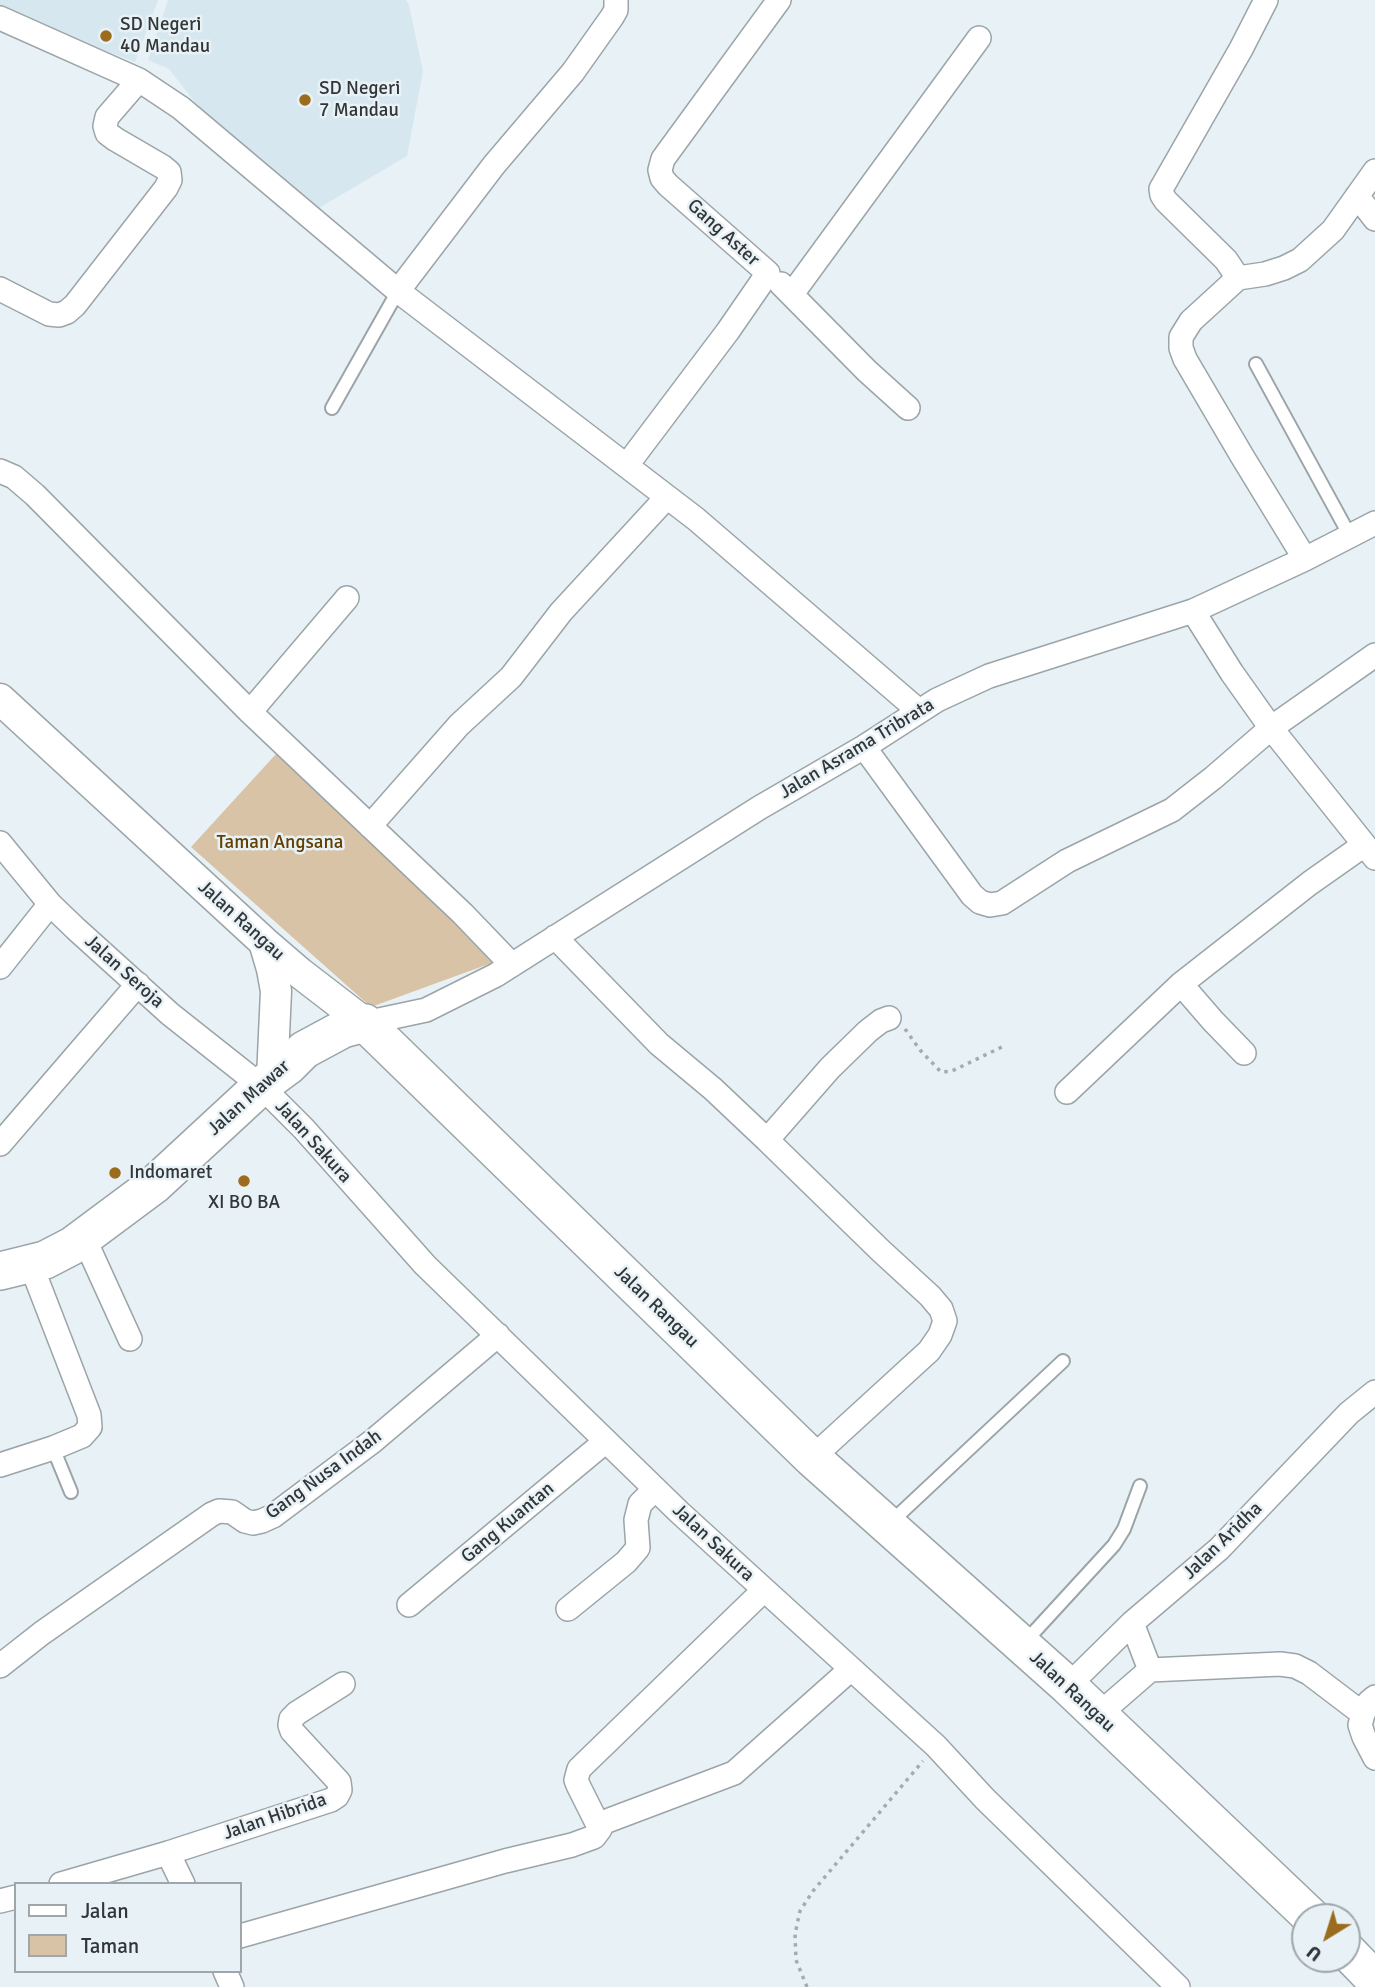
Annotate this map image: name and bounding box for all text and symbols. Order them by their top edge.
place label: SD Negeri 40 Mandau [120,14,210,58]
marker: SD Negeri 40 Mandau [98,28,114,44]
place label: SD Negeri 7 Mandau [319,78,400,122]
marker: SD Negeri 7 Mandau [297,92,313,108]
street label: Gang Aster [682,195,764,271]
street label: Jalan Asrama Tribrata [776,694,938,804]
park label: Taman Angsana [217,832,343,854]
street label: Jalan Rangau [193,876,289,966]
street label: Jalan Seroja [80,930,168,1014]
street label: Jalan Mawar [203,1055,295,1141]
street label: Jalan Sakura [270,1096,356,1188]
place label: Indomaret [129,1162,212,1184]
marker: Indomaret [107,1165,123,1181]
marker: XI BO BA [236,1173,252,1189]
place label: XI BO BA [208,1192,280,1214]
street label: Jalan Rangau [609,1261,703,1353]
street label: Gang Nusa Indah [262,1425,386,1525]
street label: Gang Kuantan [457,1477,559,1569]
street label: Jalan Aridha [1179,1498,1267,1584]
street label: Jalan Sakura [667,1499,759,1587]
street label: Jalan Rangau [1024,1647,1120,1737]
street label: Jalan Hibrida [220,1789,330,1845]
legend [14,1882,242,1973]
text: Jalan [81,1898,129,1924]
north arrow [1291,1903,1361,1973]
text: Taman [81,1933,139,1959]
text: U [1302,1940,1327,1966]

